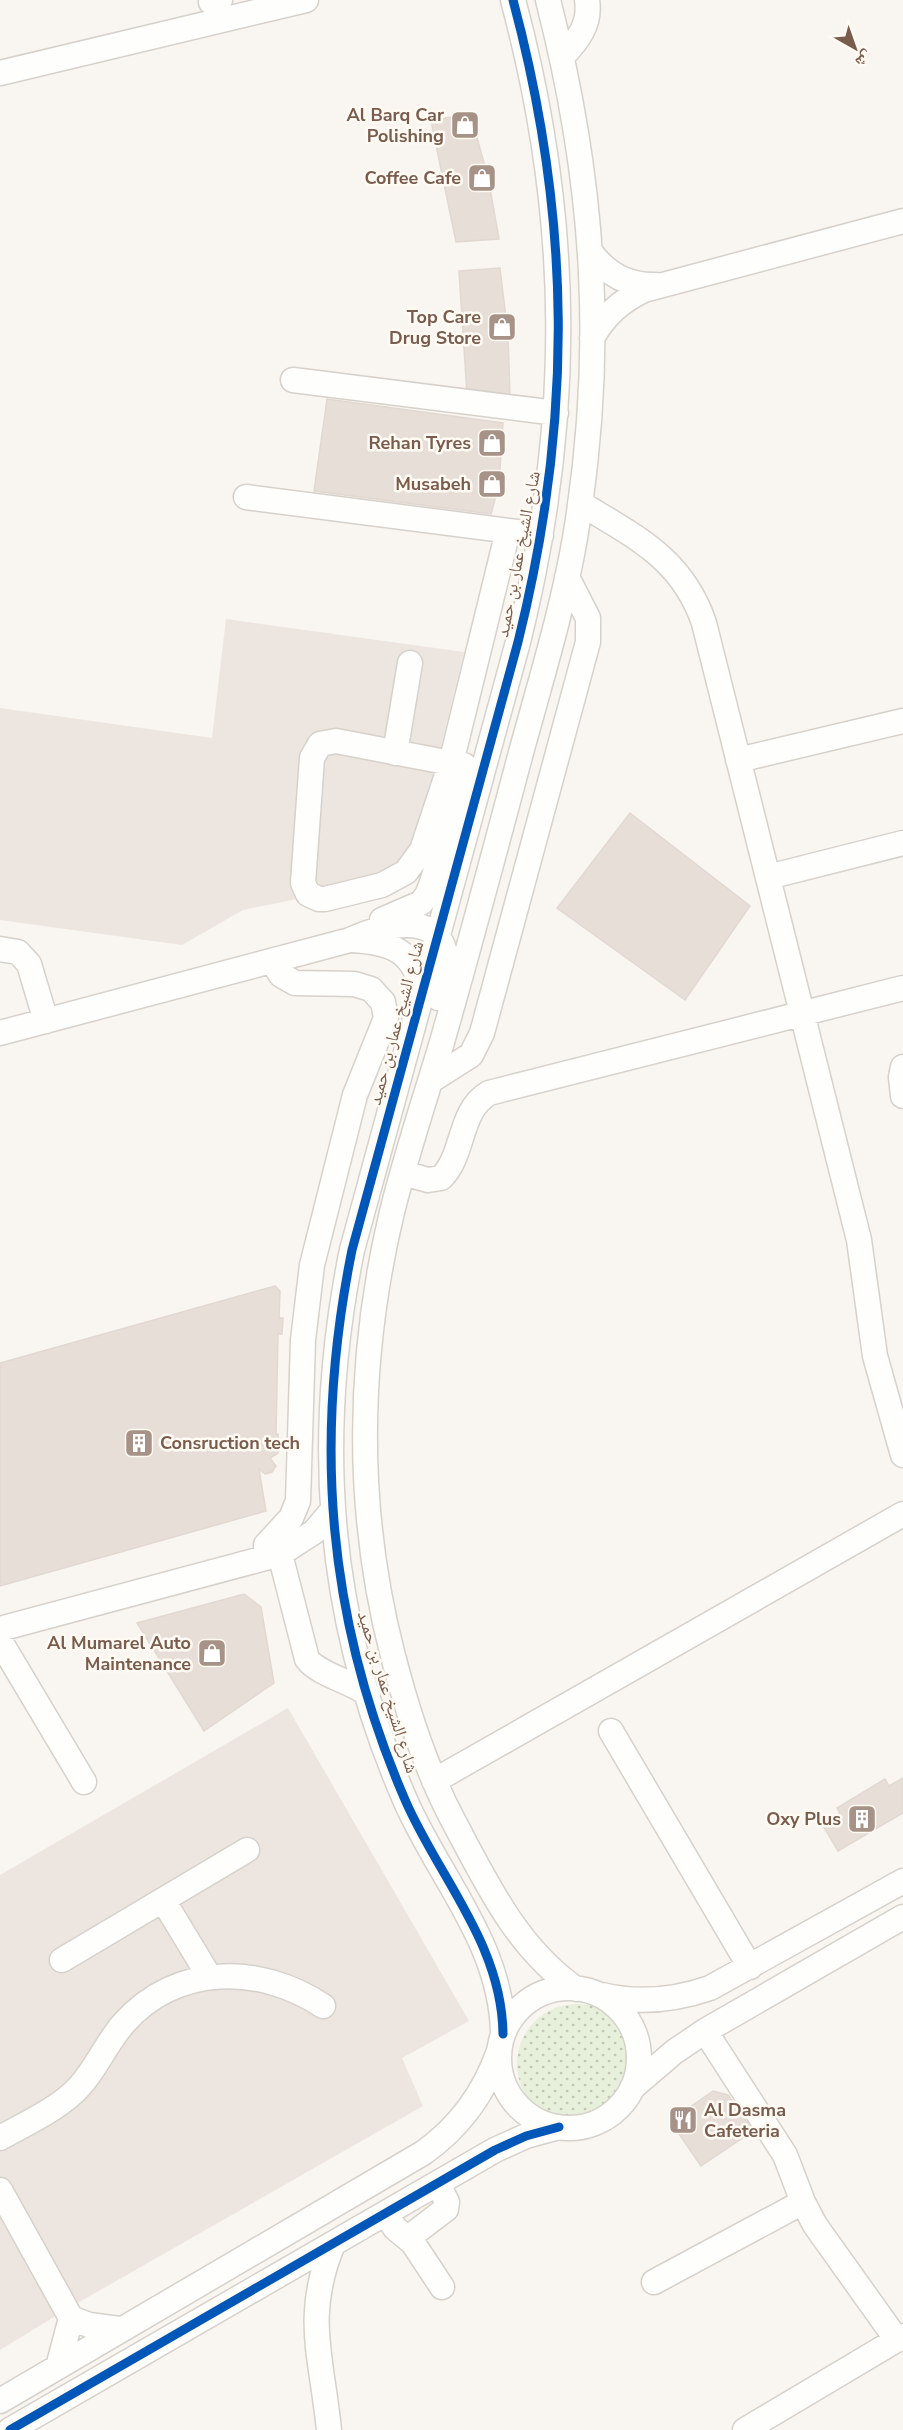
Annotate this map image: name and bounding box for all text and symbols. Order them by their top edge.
north arrow [825,18,885,78]
text: ش [850,45,878,73]
place label: Al Barq Car Polishing [346,103,444,148]
shop icon: Al Barq Car Polishing [449,109,481,141]
shop icon: Coffee Cafe [466,162,498,194]
place label: Coffee Cafe [364,166,461,190]
place label: Top Care Drug Store [389,305,481,350]
shop icon: Top Care Drug Store [486,311,518,343]
shop icon: Rehan Tyres [476,427,508,459]
place label: Rehan Tyres [368,431,471,455]
shop icon: Musabeh [476,468,508,500]
street label: شارع الشيخ عمار بن حميد [490,469,546,639]
place label: Musabeh [395,472,471,496]
street label: شارع الشيخ عمار بن حميد [363,938,429,1108]
building icon: Consruction tech [123,1427,155,1459]
place label: Consruction tech [160,1431,300,1455]
street label: شارع الشيخ عمار بن حميد [352,1608,424,1776]
place label: Al Mumarel Auto Maintenance [47,1631,191,1676]
shop icon: Al Mumarel Auto Maintenance [196,1637,228,1669]
building icon: Oxy Plus [846,1803,878,1835]
place label: Oxy Plus [766,1807,841,1831]
place label: Al Dasma Cafeteria [704,2098,786,2143]
restaurant icon: Al Dasma Cafeteria [667,2104,699,2136]

